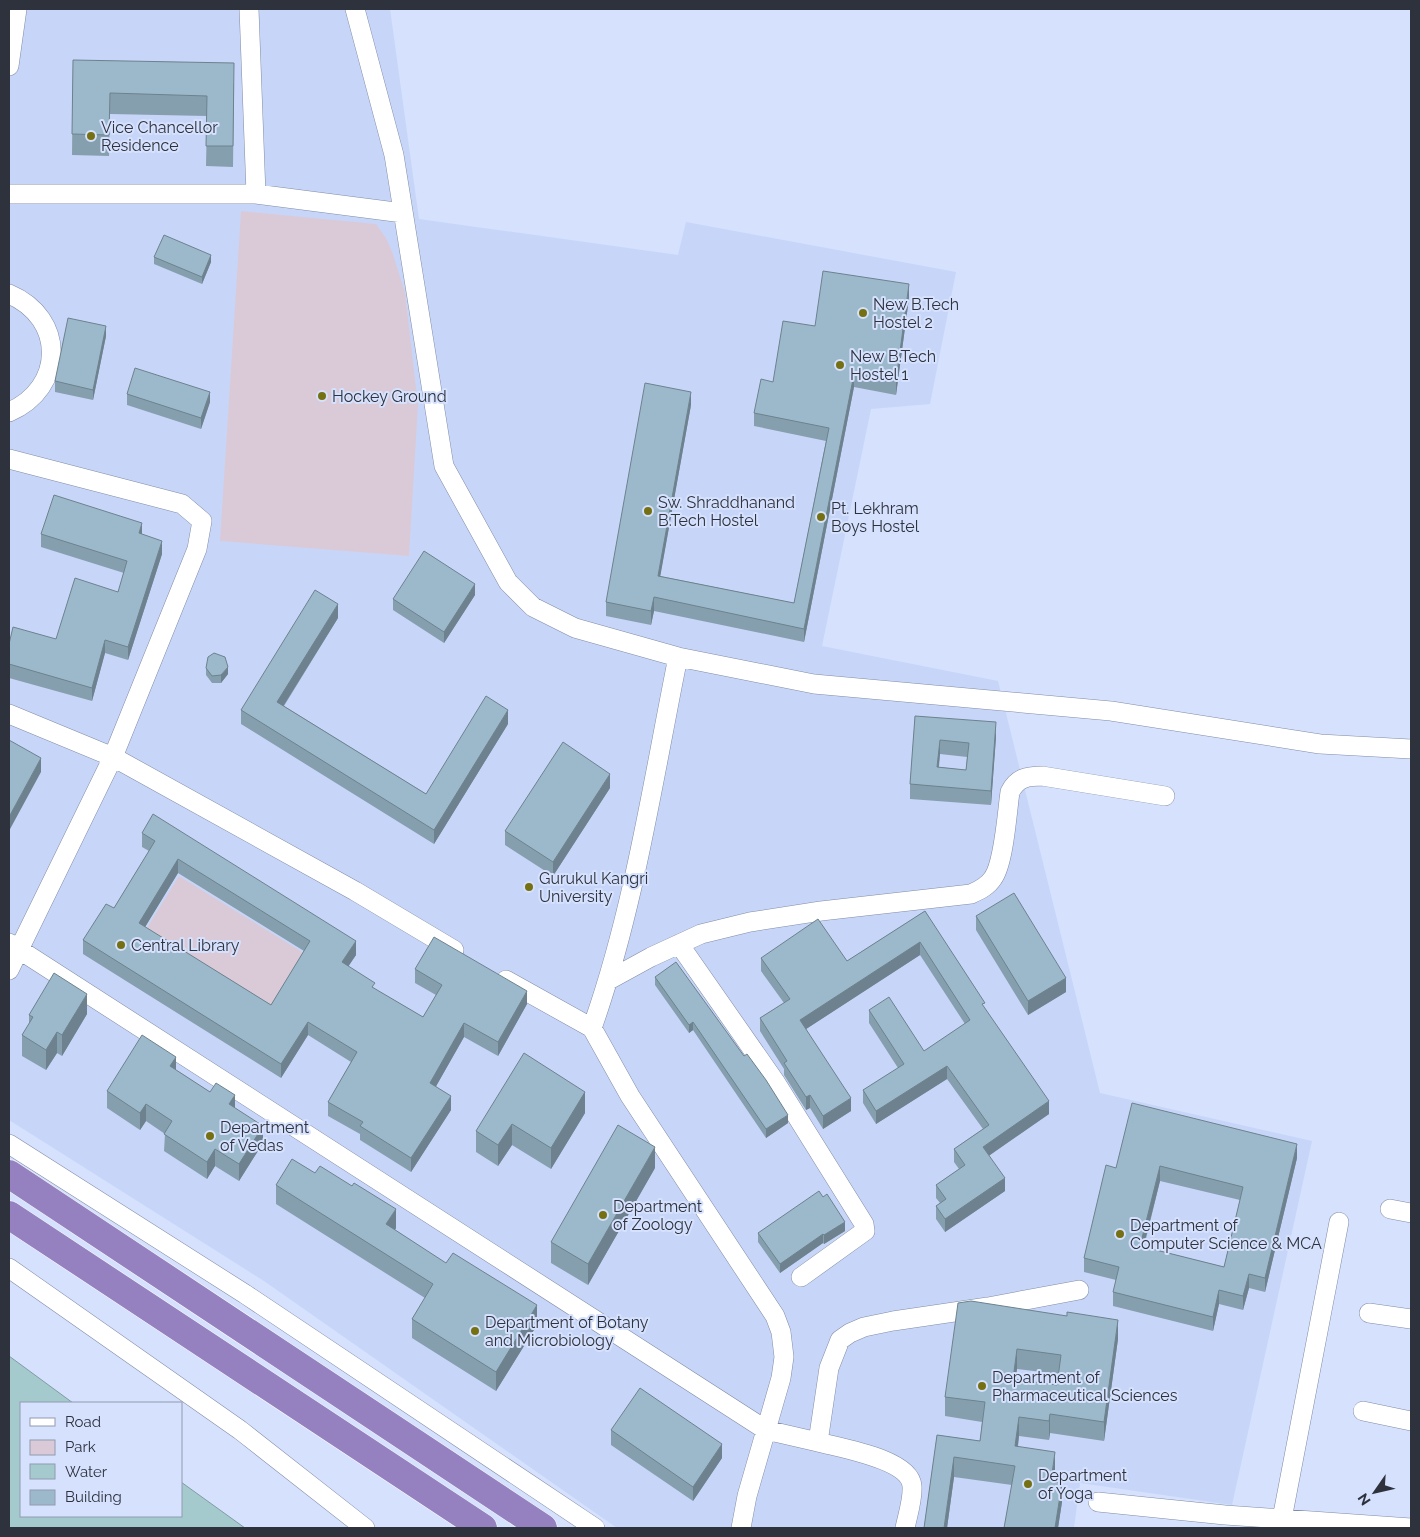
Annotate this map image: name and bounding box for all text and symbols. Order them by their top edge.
place label: Vice Chancellor Residence [101,118,218,155]
marker: Vice Chancellor Residence [85,130,97,142]
place label: New B.Tech Hostel 2 [873,295,959,332]
marker: New B.Tech Hostel 2 [857,307,869,319]
place label: New B.Tech Hostel 1 [850,347,936,384]
marker: New B.Tech Hostel 1 [834,359,846,371]
place label: Hockey Ground [332,387,447,406]
marker: Hockey Ground [316,390,328,402]
place label: Sw. Shraddhanand B.Tech Hostel [658,493,795,530]
place label: Pt. Lekhram Boys Hostel [831,499,920,536]
marker: Sw. Shraddhanand B.Tech Hostel [642,505,654,517]
marker: Pt. Lekhram Boys Hostel [815,511,827,523]
place label: Gurukul Kangri University [539,869,648,906]
marker: Gurukul Kangri University [523,881,535,893]
place label: Central Library [131,936,240,955]
marker: Central Library [115,939,127,951]
place label: Department of Vedas [220,1118,310,1155]
marker: Department of Vedas [204,1130,216,1142]
place label: Department of Zoology [613,1197,703,1234]
marker: Department of Zoology [597,1209,609,1221]
place label: Department of Computer Science & MCA [1130,1216,1322,1253]
marker: Department of Computer Science & MCA [1114,1228,1126,1240]
place label: Department of Botany and Microbiology [485,1313,649,1350]
marker: Department of Botany and Microbiology [469,1325,481,1337]
place label: Department of Pharmaceutical Sciences [992,1368,1178,1405]
marker: Department of Pharmaceutical Sciences [976,1380,988,1392]
legend [20,1402,182,1517]
text: Road [65,1413,101,1431]
text: Park [65,1438,96,1456]
text: Water [65,1463,108,1481]
place label: Department of Yoga [1038,1466,1128,1503]
north arrow [1350,1467,1400,1517]
marker: Department of Yoga [1022,1478,1034,1490]
text: Building [65,1488,122,1506]
text: N [1355,1490,1374,1508]

